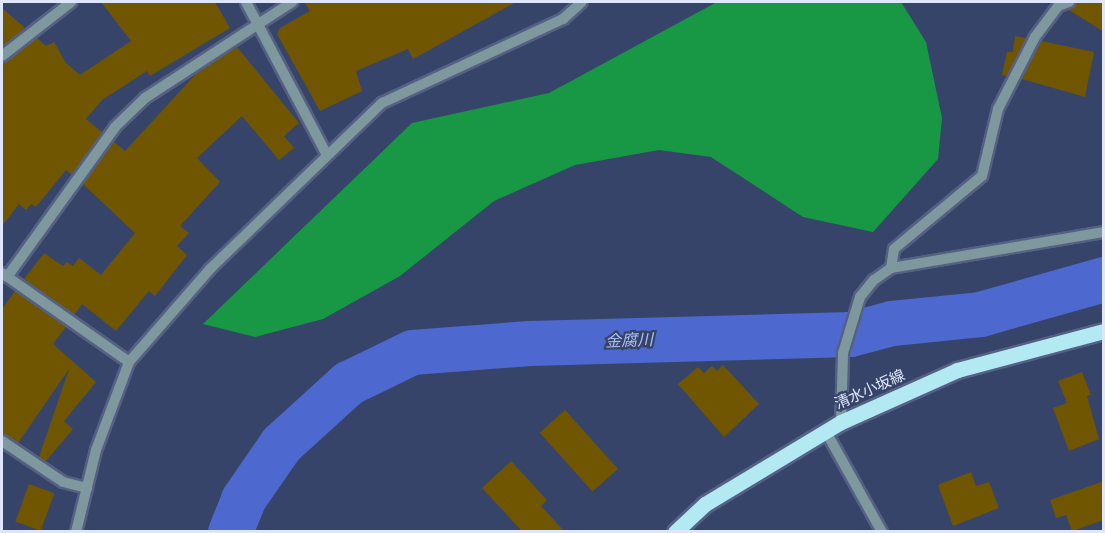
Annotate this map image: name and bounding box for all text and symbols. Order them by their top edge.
water label: 金腐川 [605,331,653,351]
street label: 清水小坂線 [832,367,908,413]

